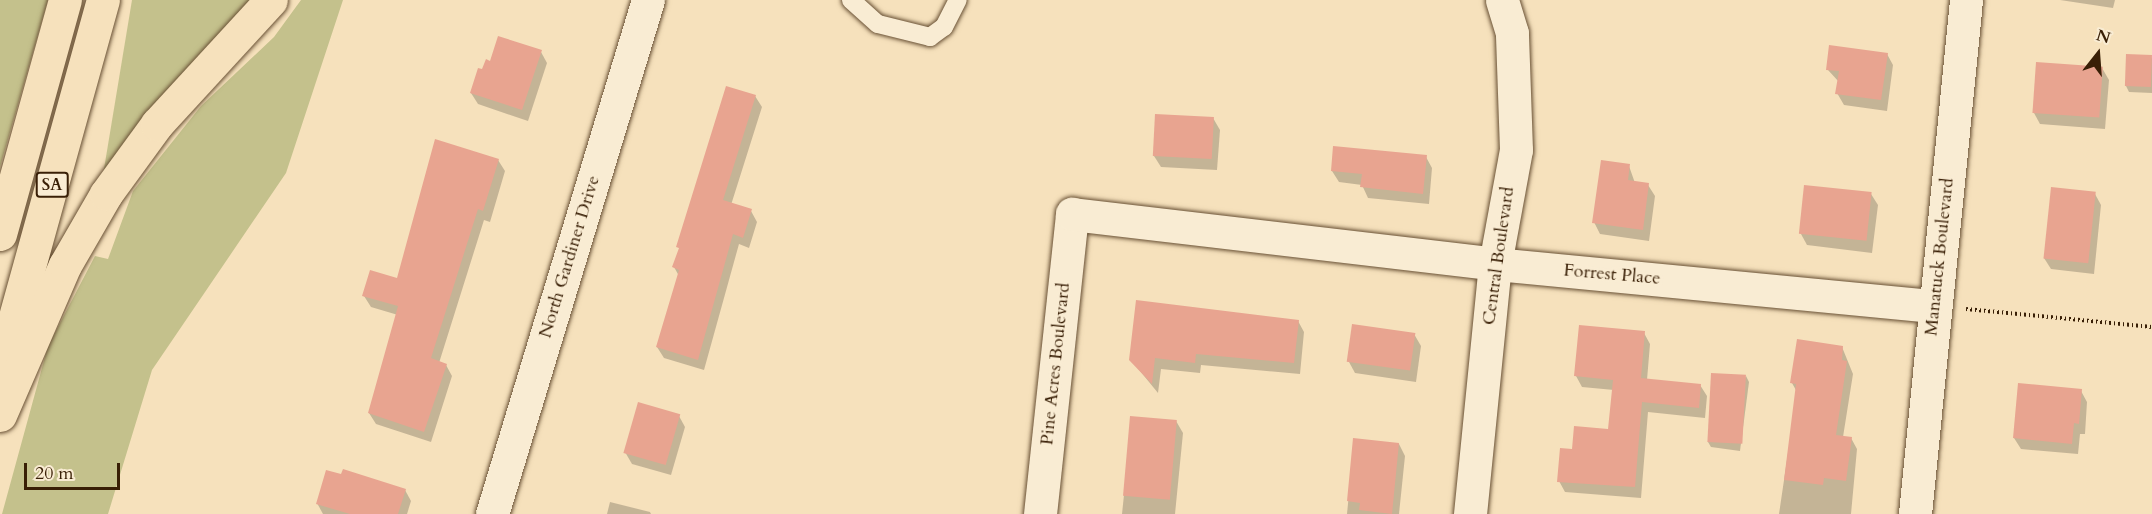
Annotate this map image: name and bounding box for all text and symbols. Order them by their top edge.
north arrow [2068,24,2128,84]
text: N [2093,24,2113,49]
road number: SA [36,172,68,198]
street label: North Gardiner Drive [535,173,605,341]
street label: Manatuck Boulevard [1921,177,1959,337]
street label: Central Boulevard [1479,186,1519,326]
street label: Forrest Place [1563,260,1661,290]
street label: Pine Acres Boulevard [1037,282,1075,446]
scale bar [27,451,123,489]
text: 20 m [35,461,74,486]

